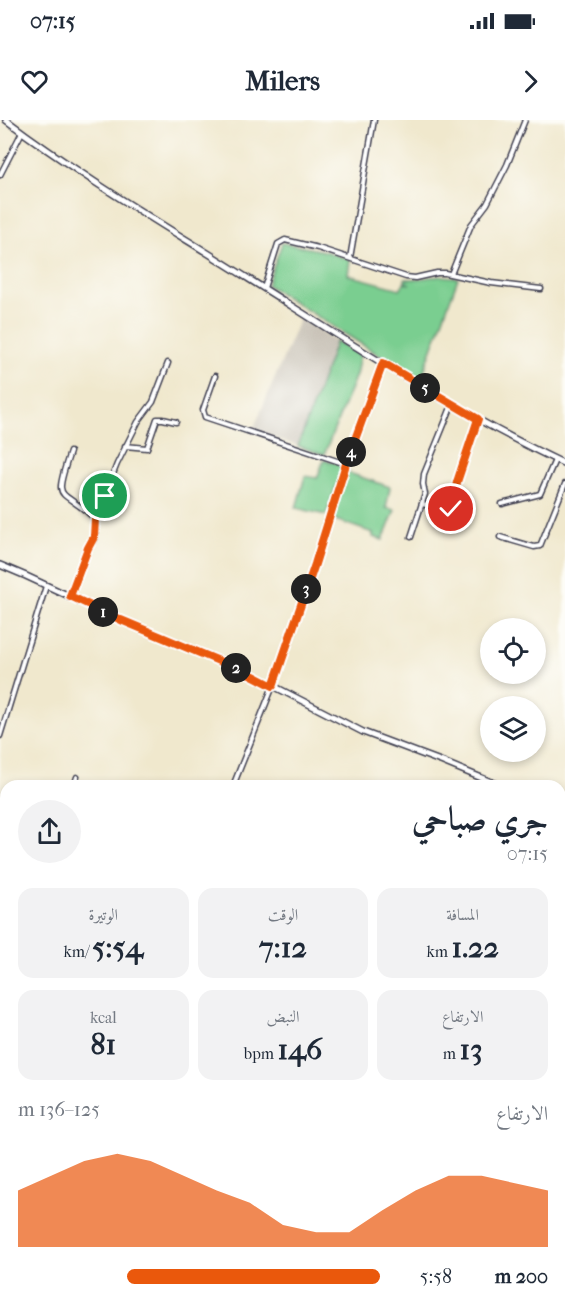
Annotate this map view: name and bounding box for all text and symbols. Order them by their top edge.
text: 07:15 [30,8,75,34]
icon: heart [18,65,51,98]
text: Milers [245,65,320,97]
icon: forward [514,65,547,98]
pin: 5 [410,373,440,403]
text: 5 [422,378,428,397]
pin: 4 [336,437,366,467]
text: 4 [346,442,356,461]
pin [79,470,130,521]
icon: arrive [88,479,121,512]
pin [425,483,476,534]
icon: check [434,492,467,525]
pin: 3 [291,574,321,604]
text: 3 [303,579,309,598]
pin: 1 [88,597,118,627]
text: 1 [100,602,106,621]
map controls [480,618,546,762]
button: locate [480,618,546,684]
pin: 2 [221,653,251,683]
text: 2 [232,658,240,677]
button: layers [480,696,546,762]
button: share [18,800,81,863]
text: جري صباحي [412,800,548,839]
text: 07:15 [507,842,548,865]
text: الوتيرة [89,905,118,924]
text: الوقت [268,905,298,924]
text: المسافة [446,905,479,924]
text: 5:54 [92,930,143,965]
text: 7:12 [259,930,307,965]
text: 1.22 [451,930,499,965]
text: /km [63,942,92,961]
text: km [427,942,451,961]
text: النبض [267,1007,300,1026]
text: الارتفاع [442,1007,483,1026]
text: kcal [90,1008,117,1027]
text: 81 [90,1027,116,1062]
text: 146 [278,1032,322,1067]
text: 13 [460,1032,483,1067]
text: bpm [244,1044,278,1063]
text: m [443,1044,460,1063]
text: 125–136 m [18,1098,100,1121]
text: الارتفاع [496,1102,548,1125]
text: 5:58 [420,1265,452,1288]
text: 200 m [495,1265,548,1288]

